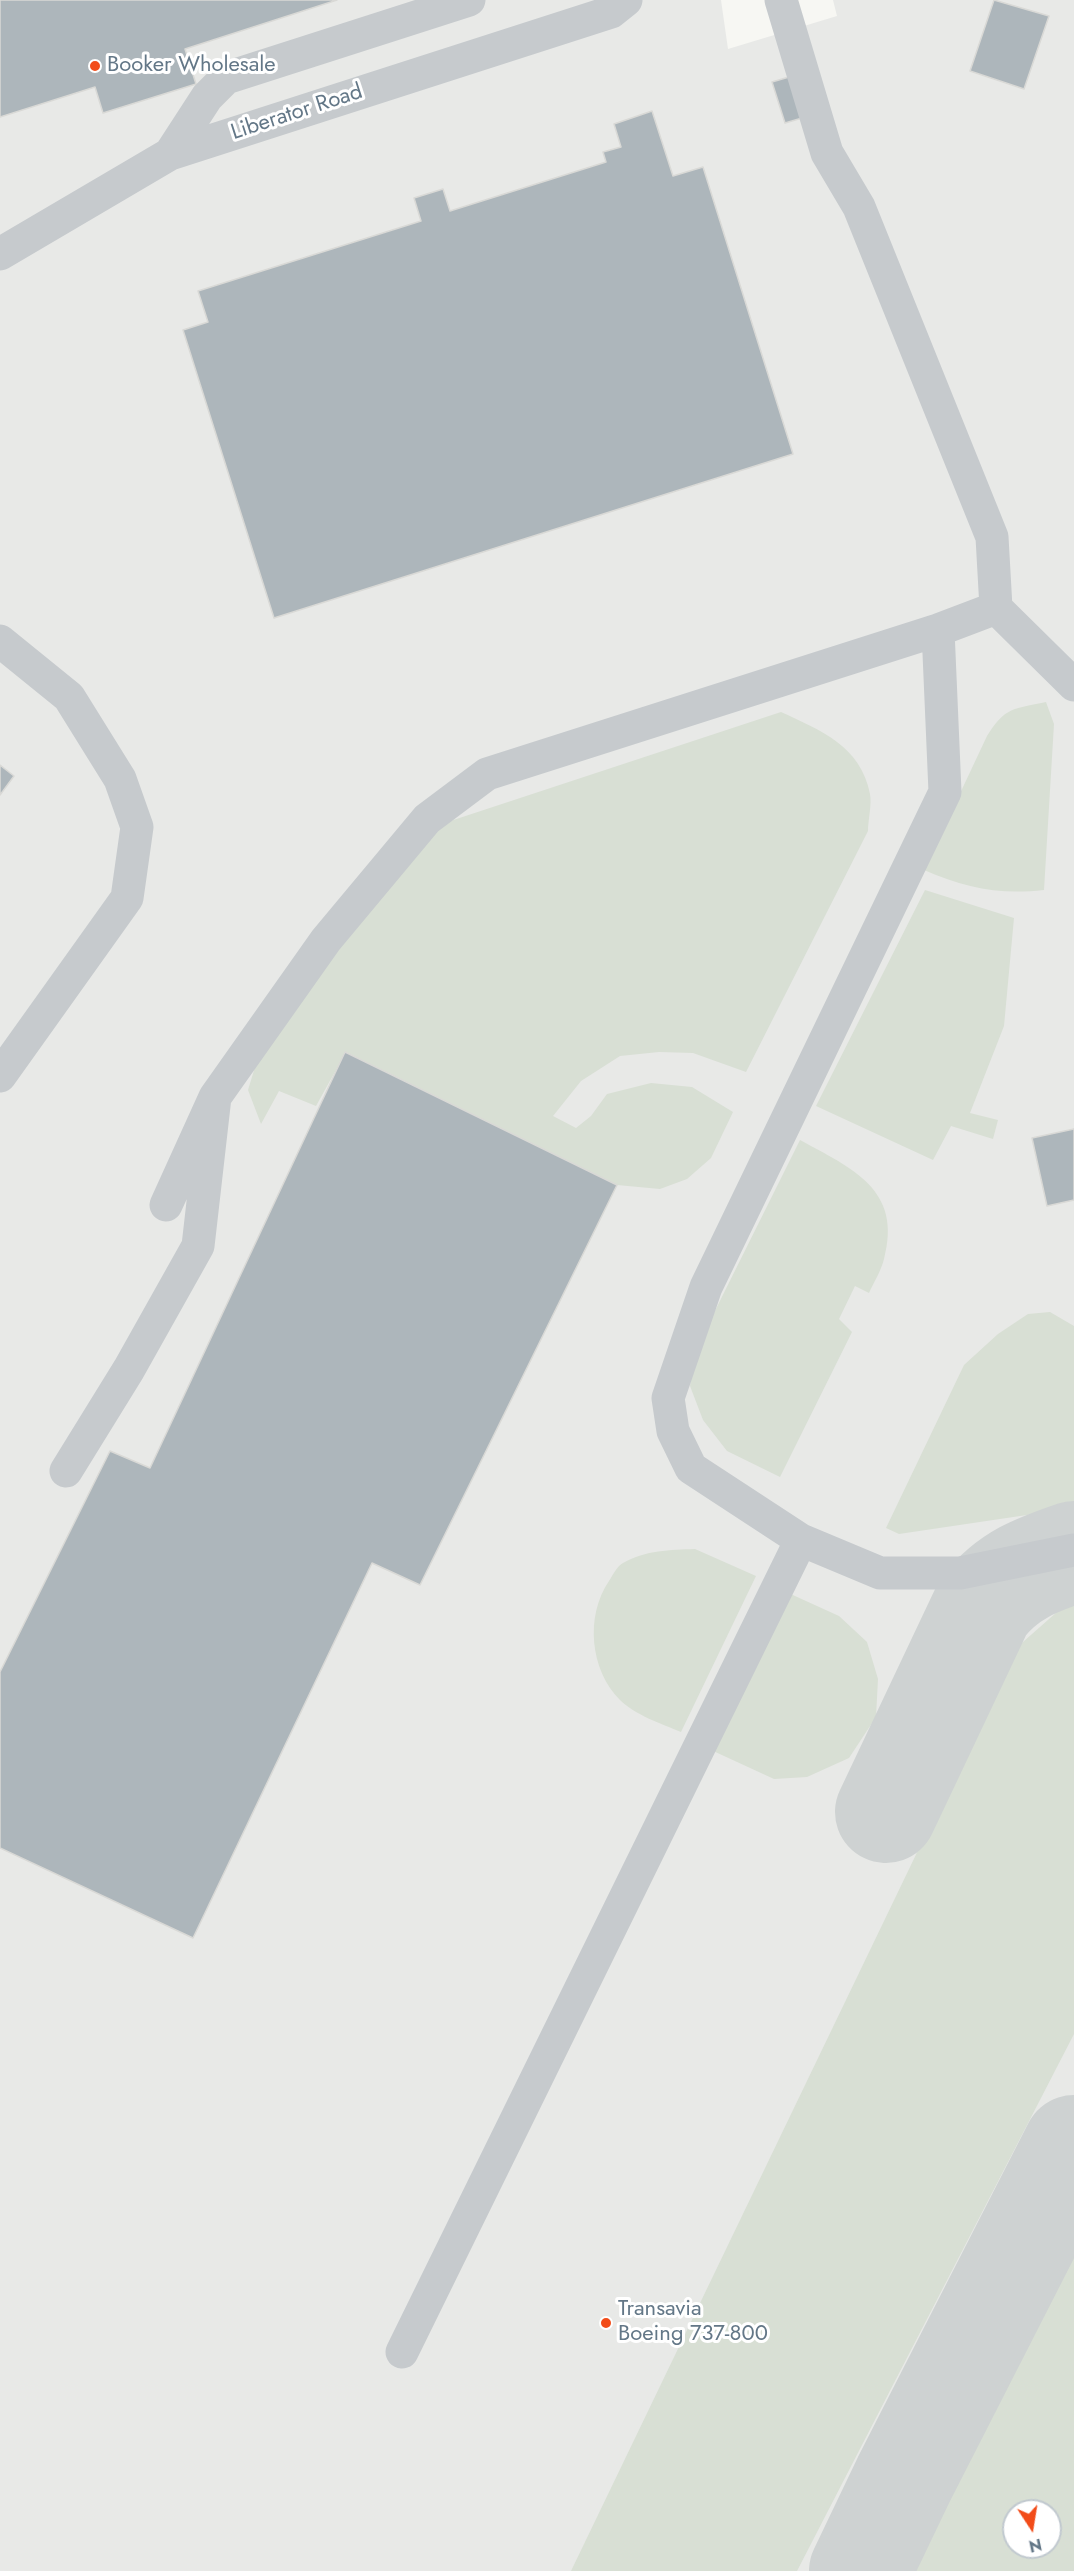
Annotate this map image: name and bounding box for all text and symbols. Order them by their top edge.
place label: Booker Wholesale [107,53,276,79]
marker: Booker Wholesale [88,59,102,73]
street label: Liberator Road [228,79,366,147]
place label: Transavia Boeing 737-800 [618,2297,768,2348]
marker: Transavia Boeing 737-800 [599,2316,613,2330]
north arrow [1002,2499,1062,2559]
text: N [1027,2533,1044,2558]

